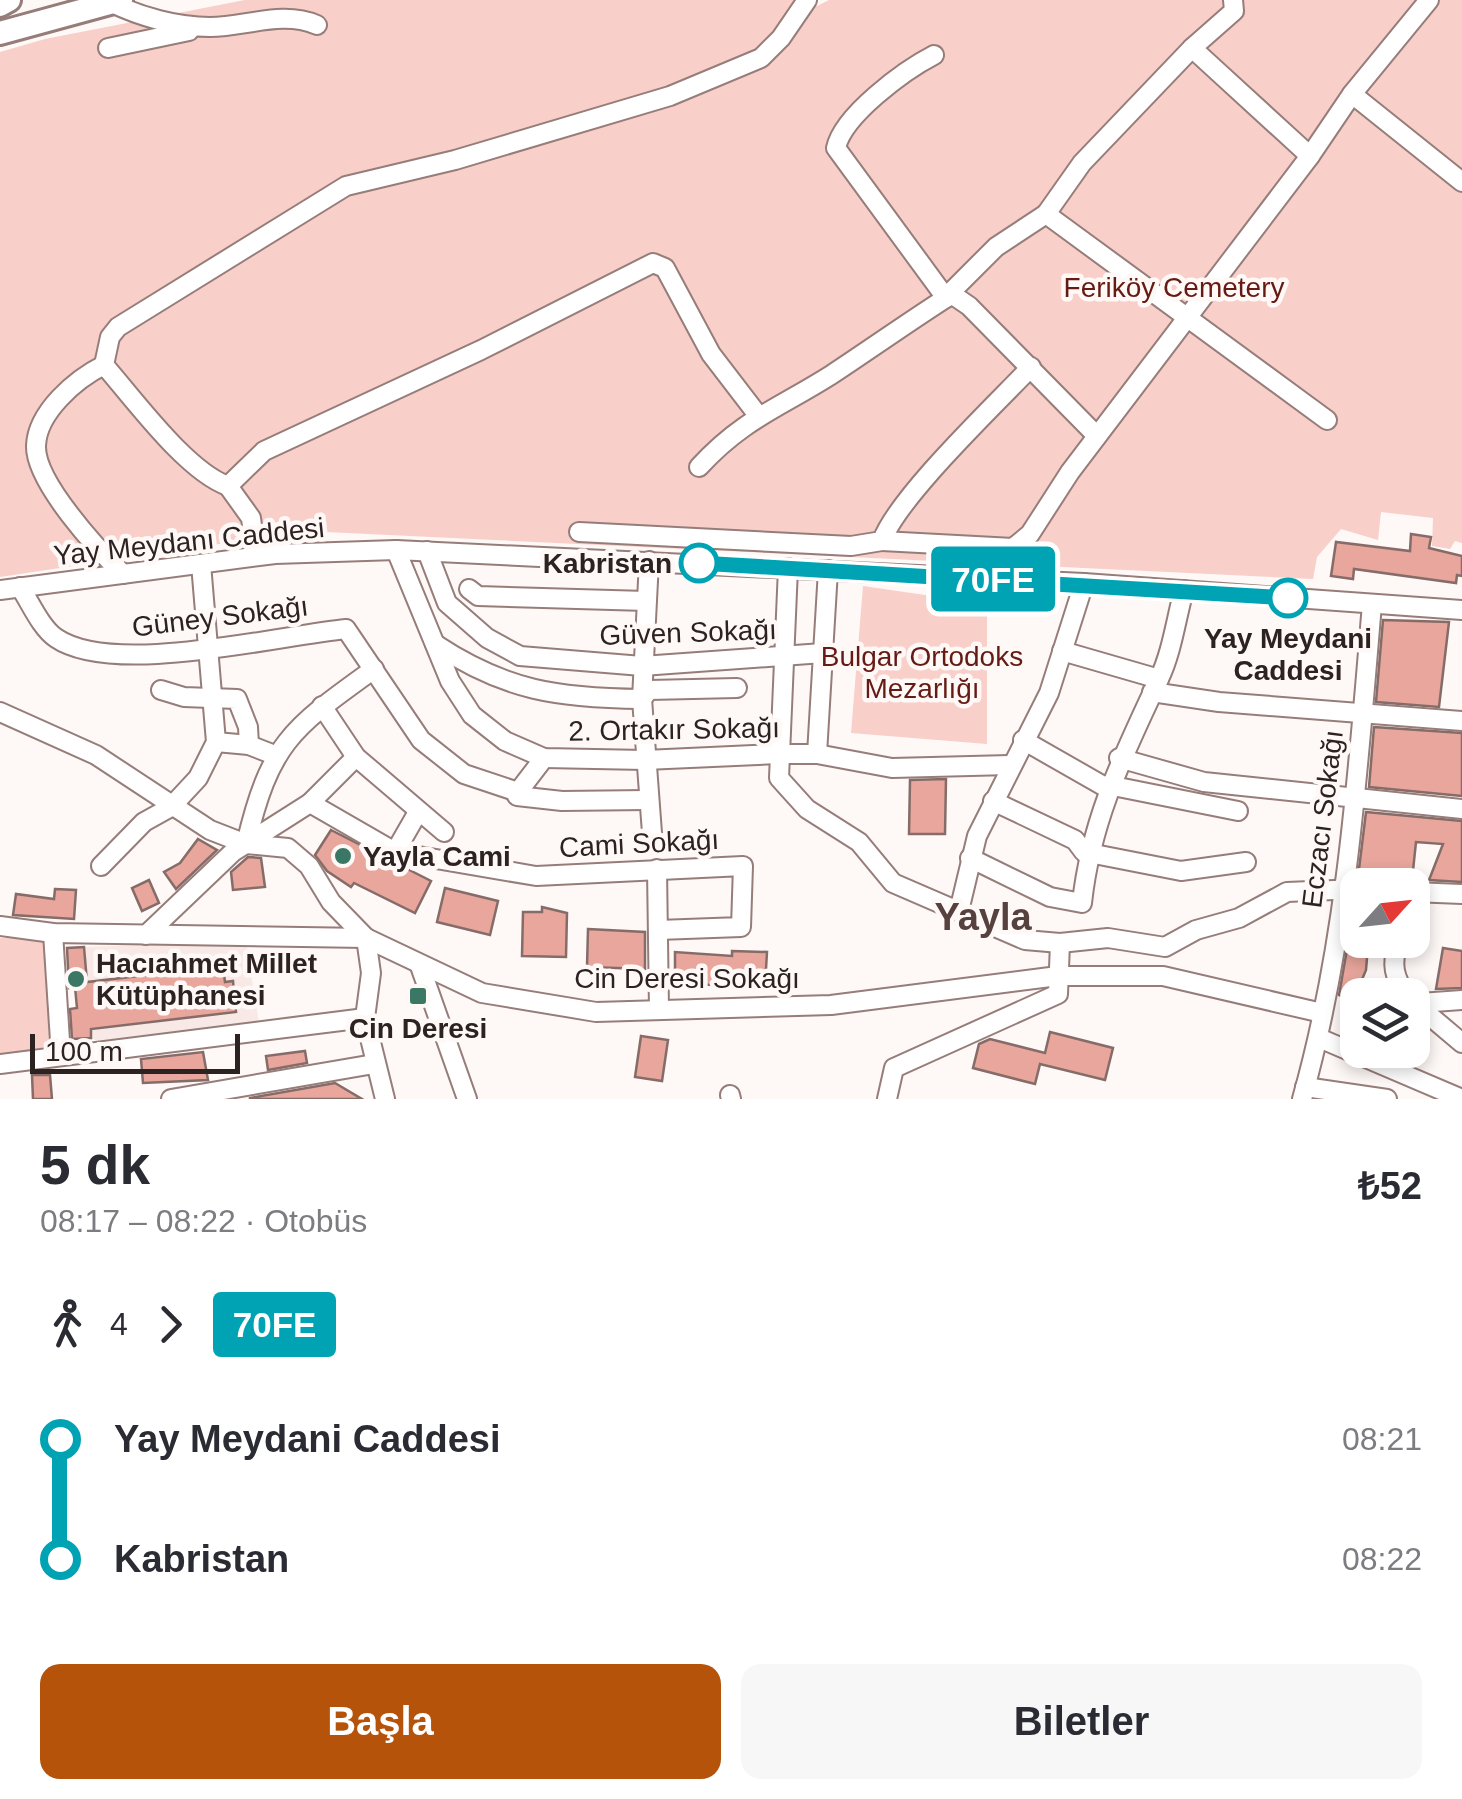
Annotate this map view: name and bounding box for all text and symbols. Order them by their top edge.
park label: Feriköy Cemetery [1064,272,1284,303]
street label: Yay Meydanı Caddesi [52,512,326,571]
marker: Kabristan [680,544,718,582]
line badge: 70FE [923,546,1063,612]
place label: Kabristan [543,548,672,579]
text: 70FE [951,560,1035,599]
marker: Yay Meydani Caddesi [1269,579,1307,617]
street label: Güney Sokağı [130,590,310,643]
street label: Güven Sokağı [599,614,777,651]
place label: Yay Meydani Caddesi [1204,623,1372,686]
park label: Bulgar Ortodoks Mezarlığı [821,641,1023,704]
street label: 2. Ortakır Sokağı [568,712,780,747]
street label: Eczacı Sokağı [1296,728,1349,910]
street label: Cami Sokağı [558,824,720,863]
place label: Yayla Cami [363,841,511,872]
marker: Yayla Cami [332,845,354,867]
north arrow [1340,868,1430,958]
map controls [1340,868,1430,1068]
district label: Yayla [934,896,1032,938]
place label: Hacıahmet Millet Kütüphanesi [96,948,317,1011]
street label: Cin Deresi Sokağı [574,963,800,994]
marker: Hacıahmet Millet Kütüphanesi [65,968,87,990]
button: layers [1340,978,1430,1068]
marker: Cin Deresi [407,985,429,1007]
place label: Cin Deresi [349,1013,487,1044]
scale bar [30,1029,240,1074]
text: 100 m [45,1036,123,1067]
text: 5 dk [40,1134,150,1196]
text: ₺52 [1358,1165,1422,1207]
text: 08:17 – 08:22 · Otobüs [40,1203,367,1239]
icon: walk [40,1297,95,1352]
icon: forward [143,1297,198,1352]
text: 70FE [233,1305,316,1344]
text: 4 [110,1306,128,1342]
text: Yay Meydani Caddesi [114,1418,501,1460]
text: 08:21 [1342,1421,1422,1457]
text: Kabristan [114,1538,289,1580]
text: 08:22 [1342,1541,1422,1577]
button: Başla [40,1664,721,1779]
button: Biletler [741,1664,1422,1779]

